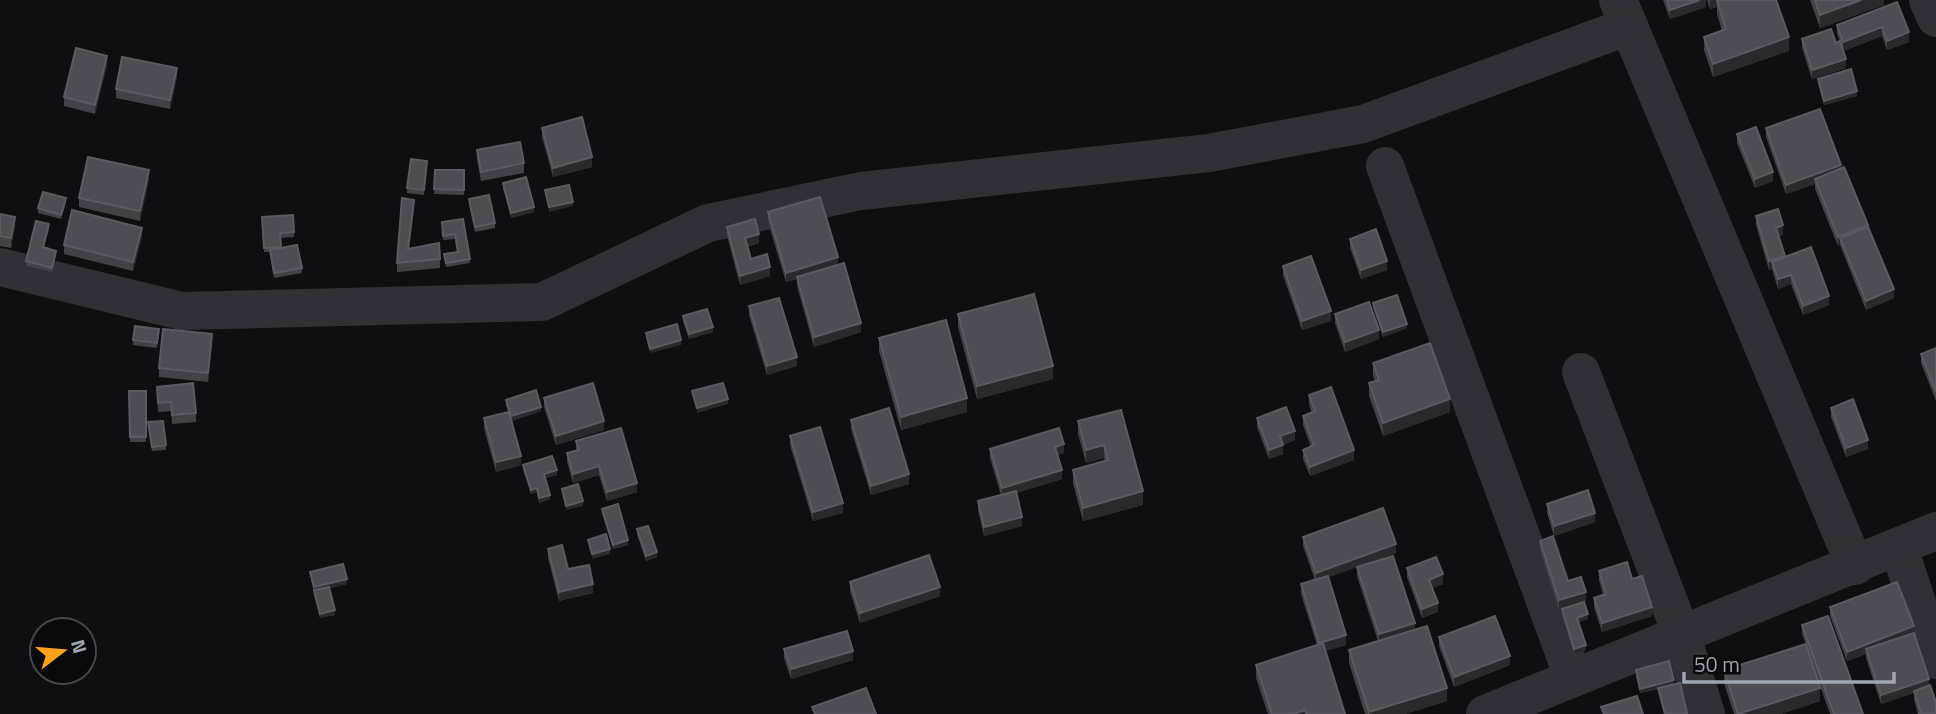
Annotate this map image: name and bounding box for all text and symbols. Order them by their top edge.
north arrow [28,616,98,686]
text: N [64,636,96,657]
scale bar [1684,640,1894,684]
text: 50 m [1694,648,1740,680]

